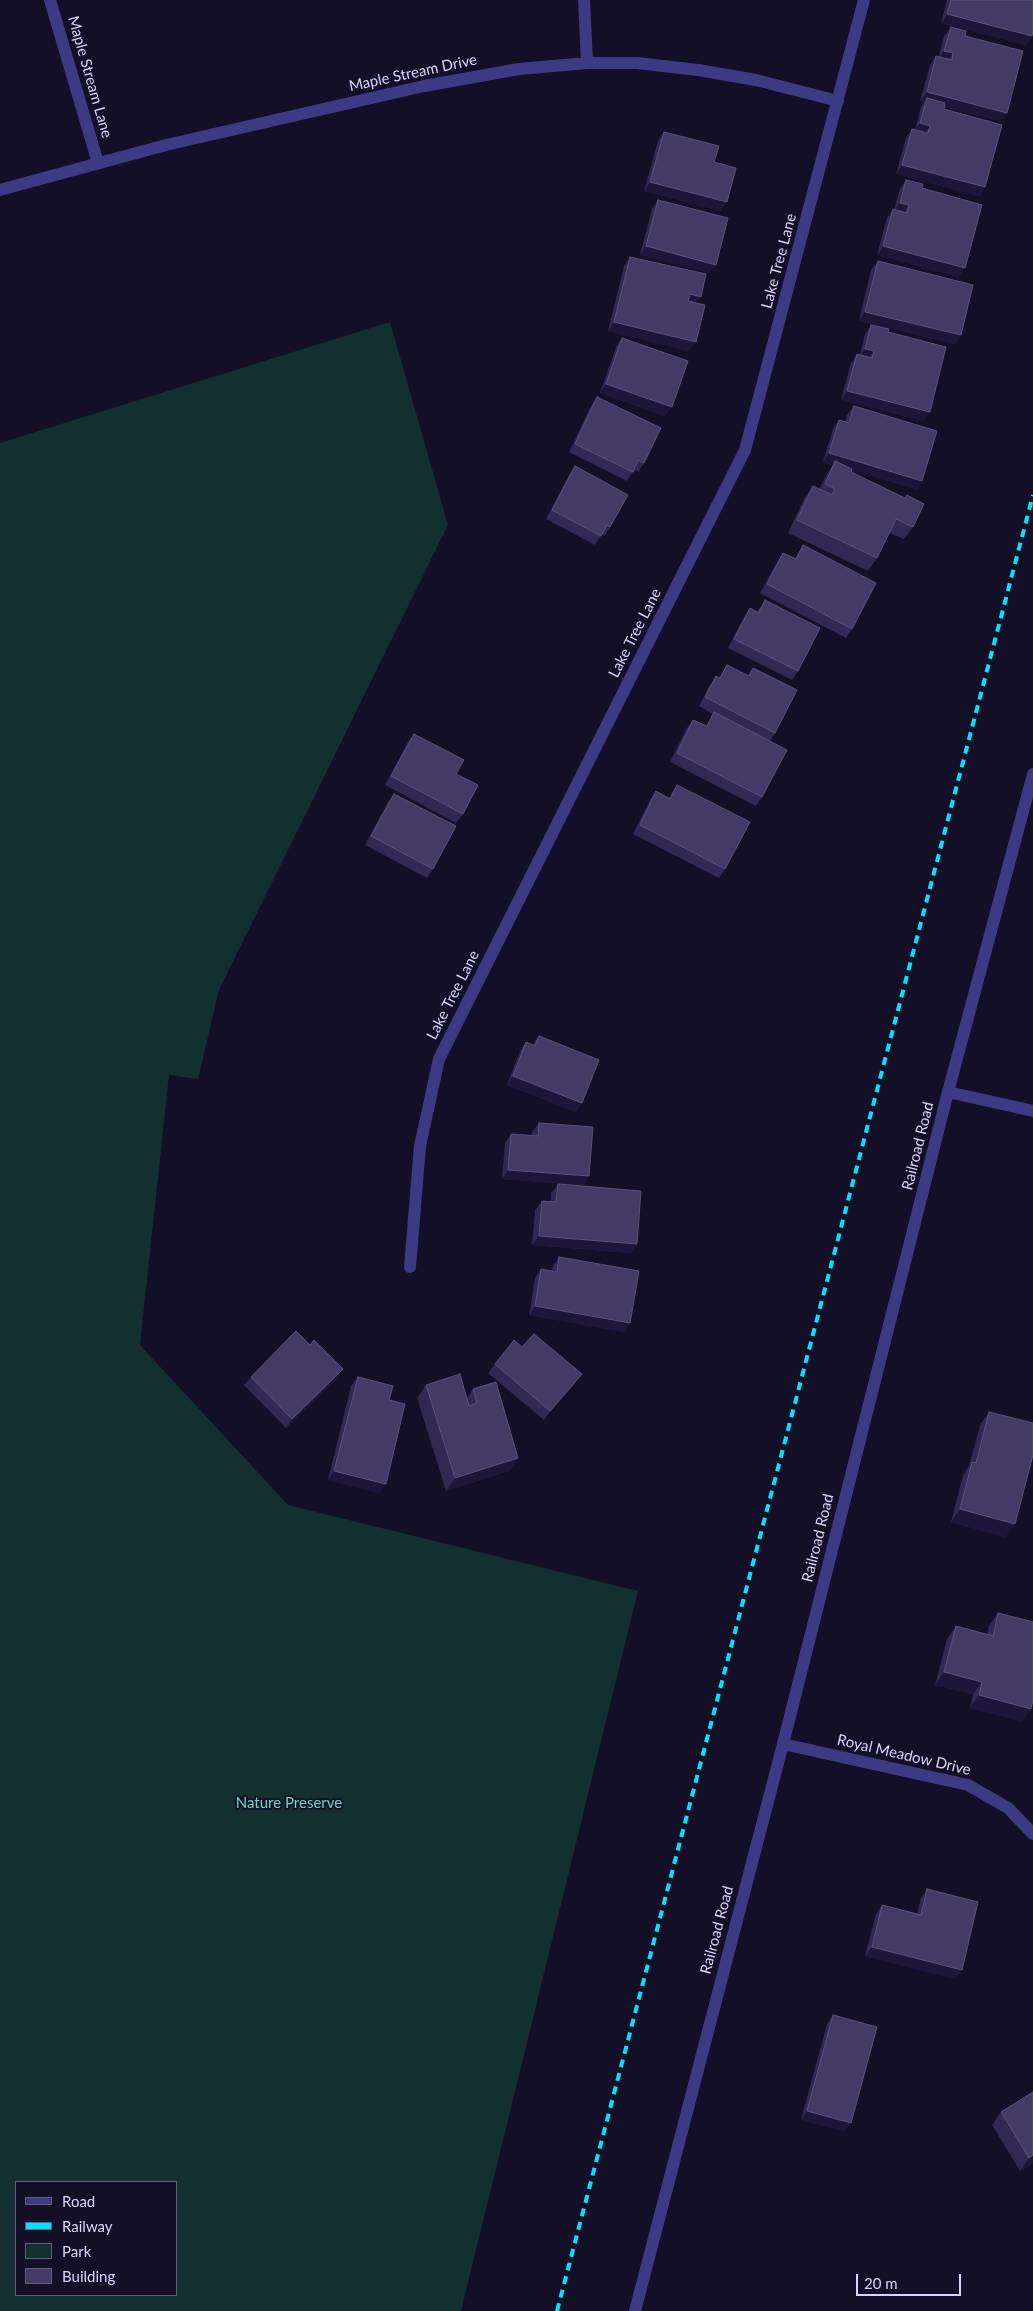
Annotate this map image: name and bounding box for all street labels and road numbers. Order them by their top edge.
street label: Maple Stream Lane [64,14,116,140]
street label: Maple Stream Drive [347,51,479,95]
street label: Lake Tree Lane [758,212,800,310]
street label: Lake Tree Lane [605,585,665,681]
street label: Lake Tree Lane [423,947,483,1043]
street label: Railroad Road [898,1100,938,1192]
street label: Railroad Road [798,1492,838,1584]
street label: Royal Meadow Drive [835,1731,973,1779]
street label: Railroad Road [697,1884,737,1976]

